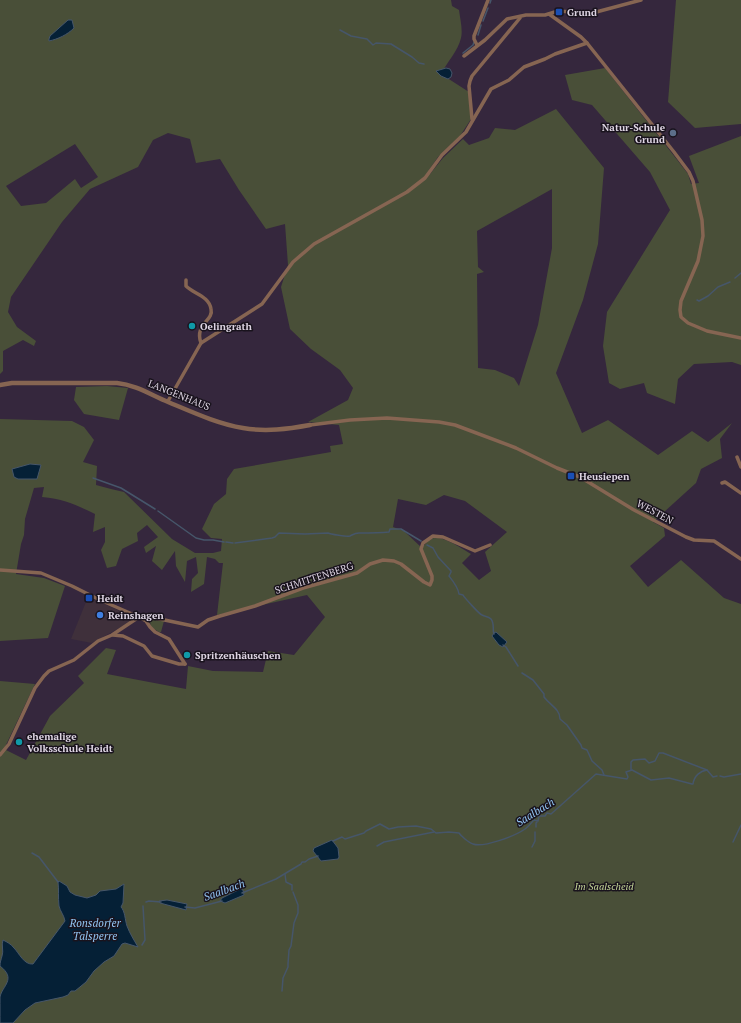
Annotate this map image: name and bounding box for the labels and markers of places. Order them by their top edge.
place label: Grund [567,6,597,19]
marker: Grund [554,7,564,17]
place label: Natur-Schule Grund [602,121,666,146]
marker: Natur-Schule Grund [668,128,678,138]
place label: Oelingrath [200,320,252,333]
marker: Oelingrath [187,321,197,331]
place label: Heusiepen [579,470,630,483]
marker: Heusiepen [566,471,576,481]
place label: Heidt [97,592,123,605]
marker: Heidt [84,593,94,603]
place label: Reinshagen [108,609,164,622]
marker: Reinshagen [95,610,105,620]
place label: Spritzenhäuschen [195,649,281,662]
marker: Spritzenhäuschen [182,650,192,660]
place label: ehemalige Volksschule Heidt [27,730,113,755]
marker: ehemalige Volksschule Heidt [14,737,24,747]

